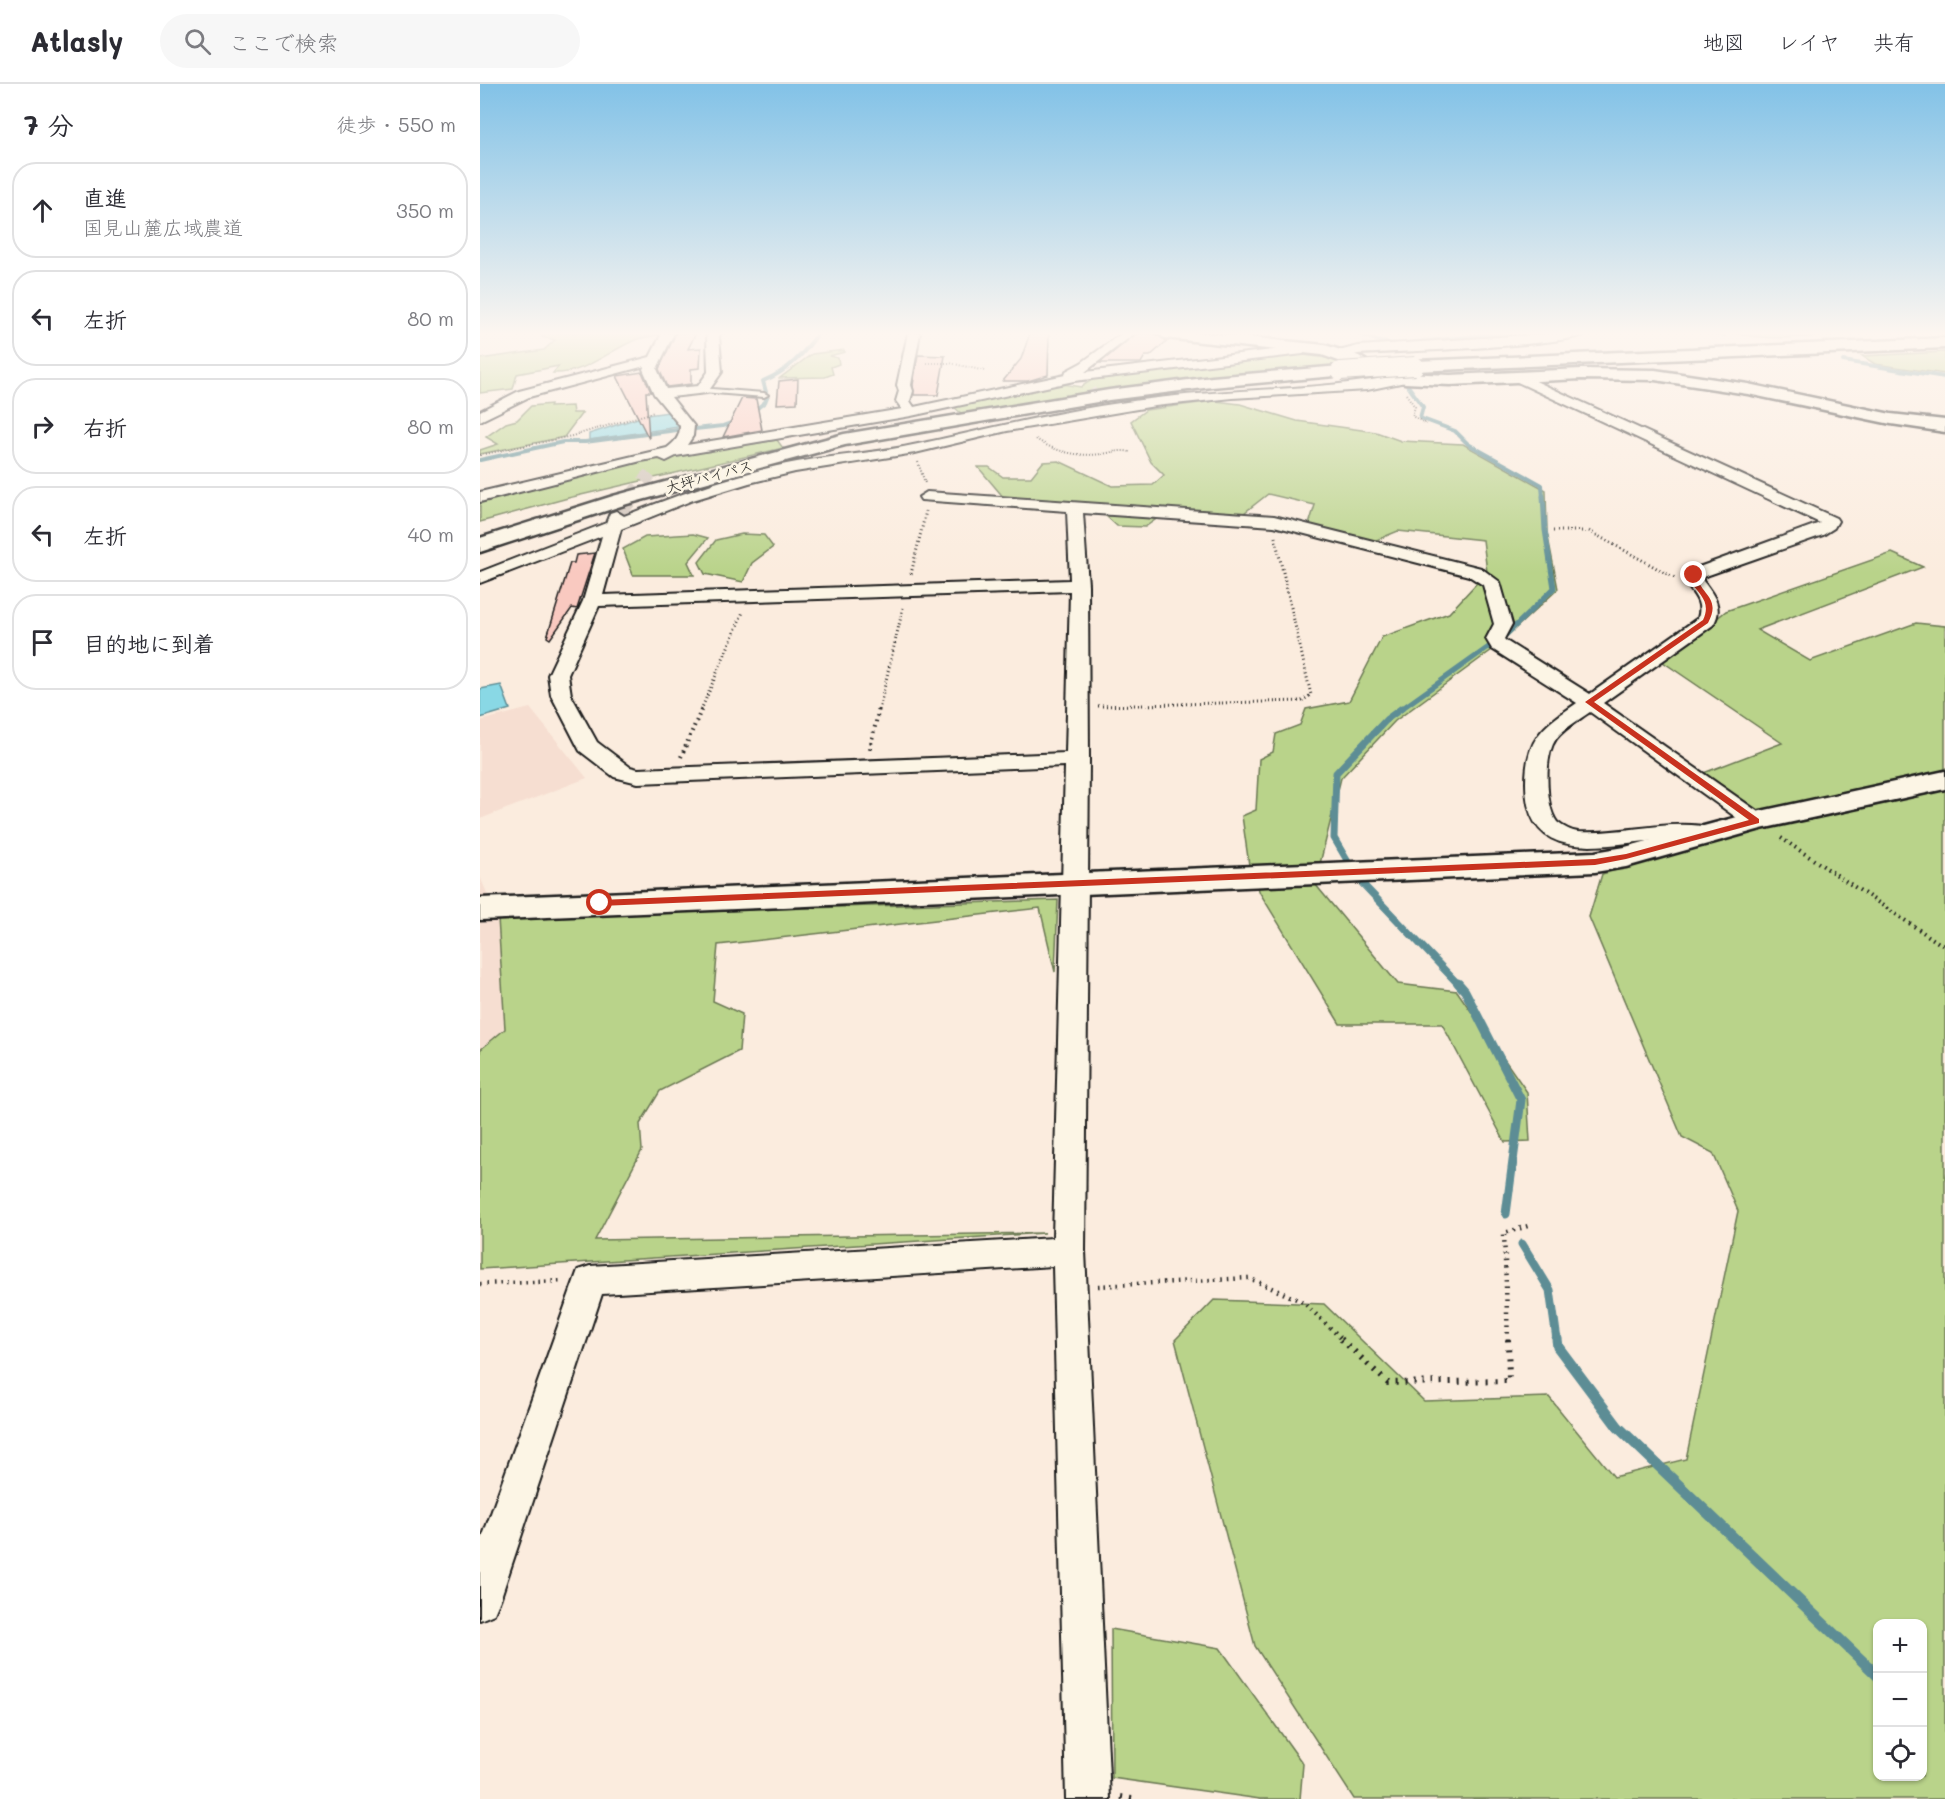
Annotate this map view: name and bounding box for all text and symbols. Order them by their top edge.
search box [160,14,580,68]
text: Atlasly [30,23,124,59]
icon: search [181,25,214,58]
text: ここで検索 [229,28,339,57]
text: 地図 [1703,28,1745,55]
text: レイヤ [1778,28,1840,55]
text: 共有 [1873,28,1915,55]
text: 7 分 [24,108,74,142]
text: 徒歩 · 550 m [336,111,456,137]
text: 直進 [83,183,127,212]
icon: ahead [26,194,59,227]
text: 350 m [396,197,454,223]
text: 国見山麓広域農道 [83,214,243,240]
icon: left [26,302,59,335]
text: 左折 [83,305,127,334]
text: 80 m [407,305,454,331]
icon: right [26,410,59,443]
text: 右折 [83,413,127,442]
text: 80 m [407,413,454,439]
street label: 大坪バイパス [663,455,755,497]
icon: left [26,518,59,551]
text: 左折 [83,521,127,550]
text: 40 m [408,521,454,547]
route end [1680,561,1706,587]
icon: arrive [26,626,59,659]
text: 目的地に到着 [83,629,215,658]
route start [586,889,612,915]
map controls [1873,1619,1927,1781]
button: + [1873,1619,1927,1673]
button: − [1873,1673,1927,1727]
button: locate [1873,1727,1927,1781]

